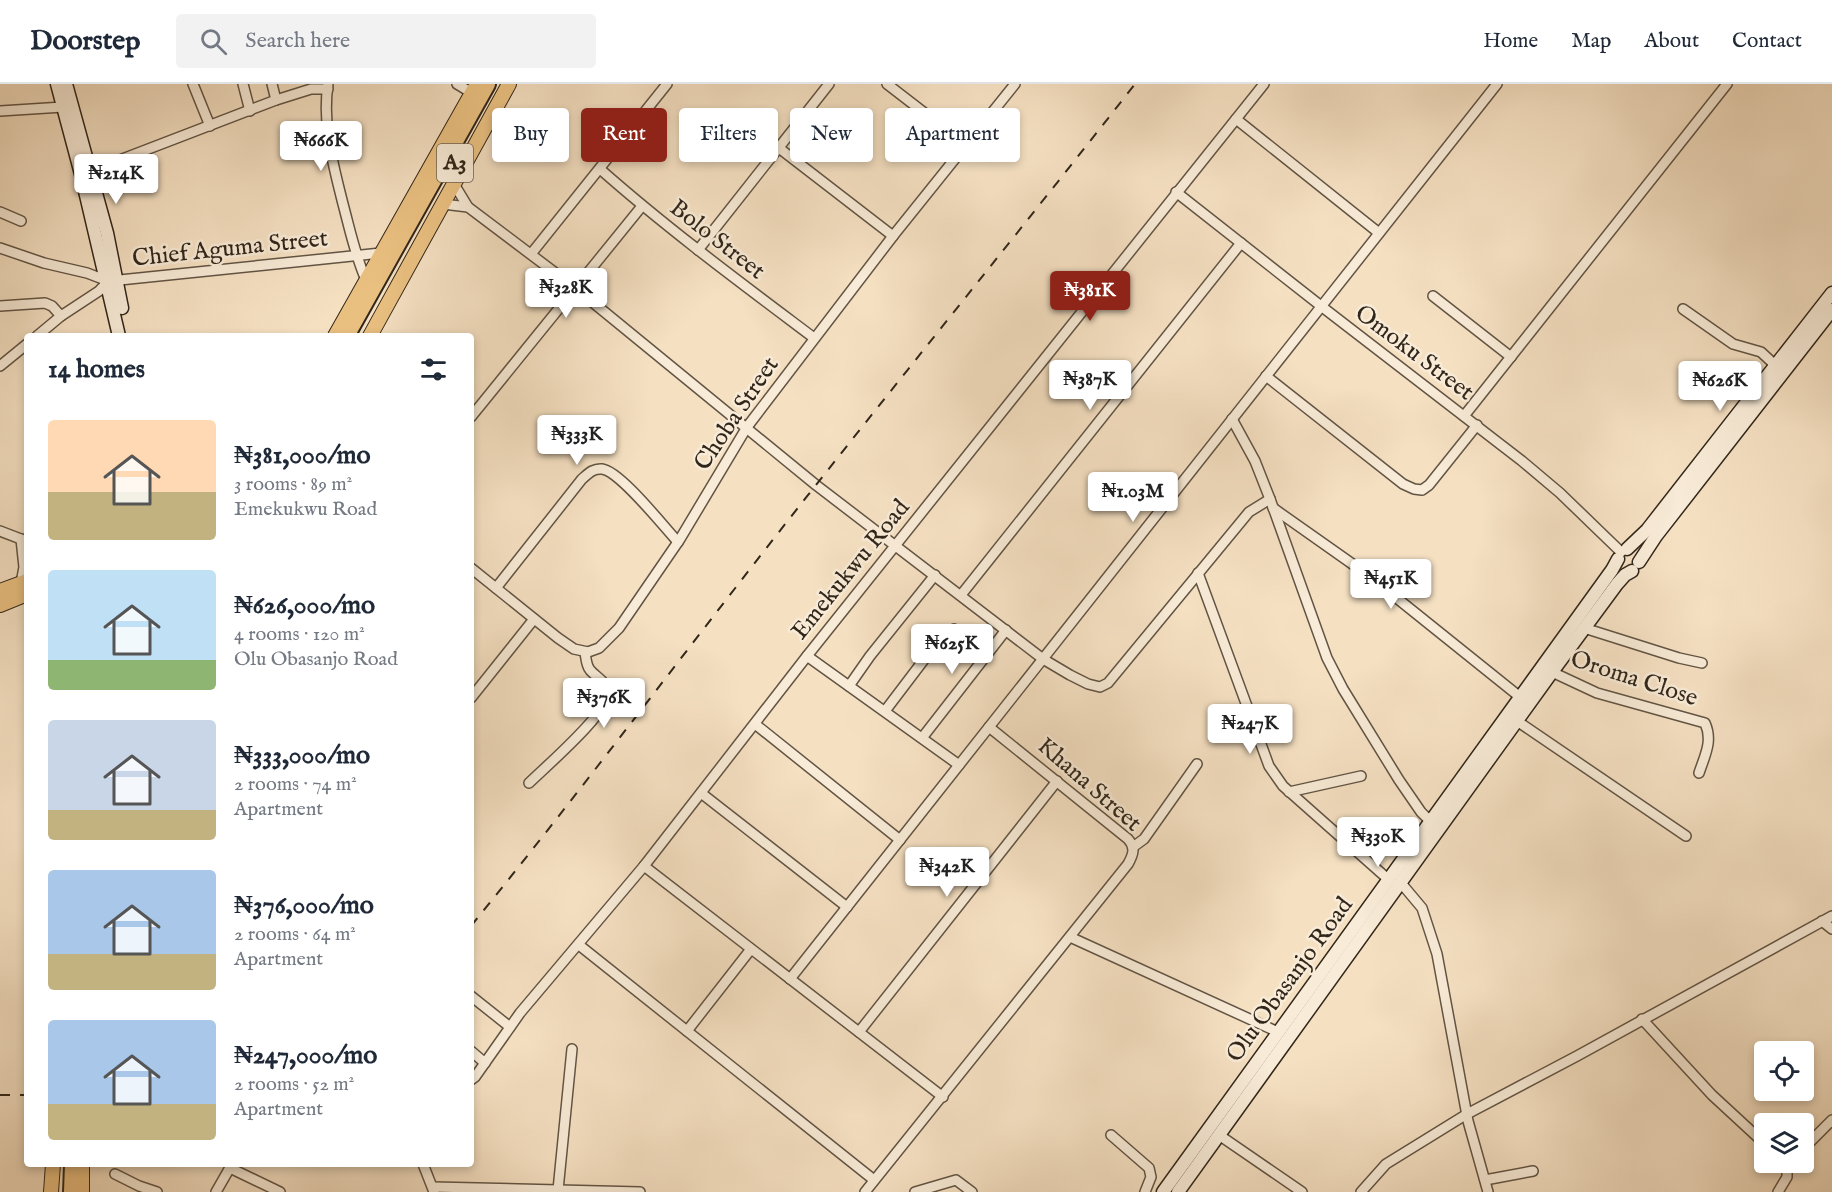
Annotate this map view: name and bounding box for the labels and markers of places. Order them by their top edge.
pin: ₦666K [279,121,363,172]
pin: ₦214K [74,154,158,205]
pin: ₦328K [524,268,608,319]
pin: ₦381K [1048,271,1132,322]
pin: ₦387K [1048,360,1132,411]
pin: ₦626K [1678,361,1762,412]
pin: ₦333K [535,415,619,466]
pin: ₦1.03M [1084,472,1182,523]
pin: ₦451K [1349,559,1433,610]
pin: ₦625K [910,624,994,675]
pin: ₦376K [562,678,646,729]
pin: ₦247K [1208,704,1292,755]
pin: ₦330K [1336,817,1420,868]
pin: ₦342K [905,847,989,898]

